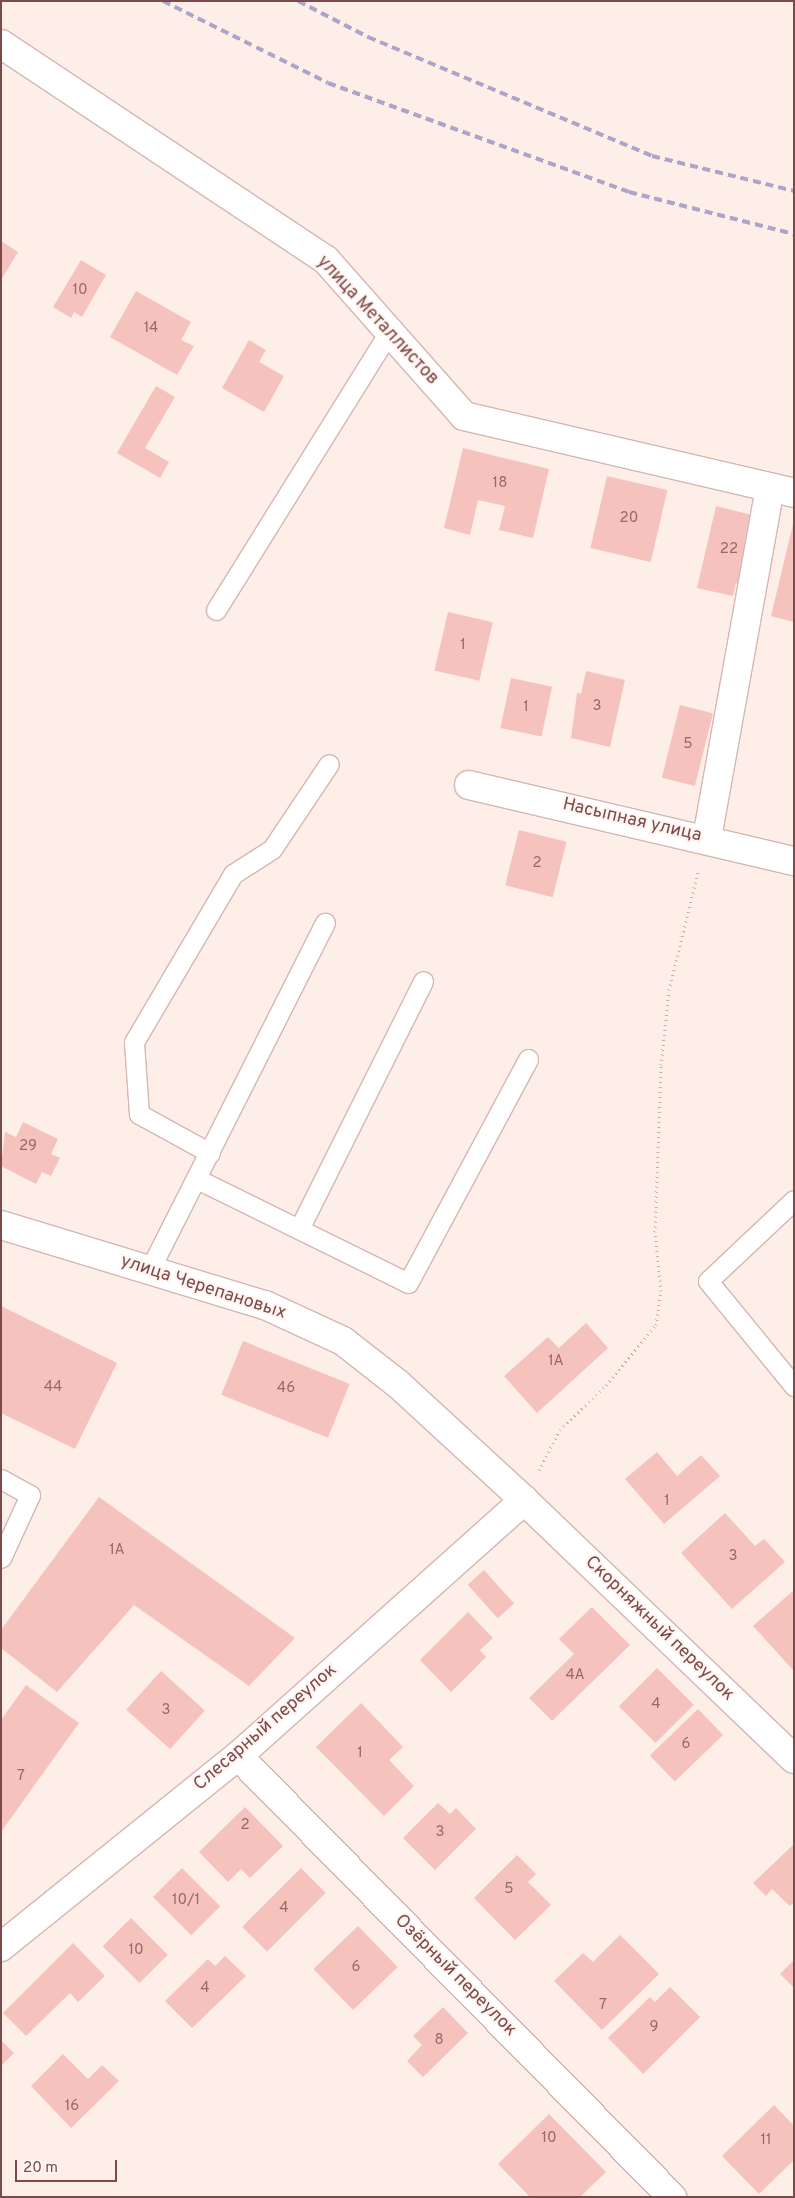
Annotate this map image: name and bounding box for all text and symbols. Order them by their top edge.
street label: улица Металлистов [312,252,442,390]
house number: 10 [72,282,88,300]
house number: 14 [144,320,158,338]
house number: 18 [493,475,507,493]
house number: 20 [620,510,638,528]
house number: 22 [720,541,738,559]
house number: 1 [460,637,466,655]
house number: 3 [592,698,602,716]
house number: 1 [523,699,529,717]
house number: 5 [683,736,693,754]
street label: Насыпная улица [560,795,704,847]
house number: 2 [532,855,542,873]
house number: 29 [19,1138,37,1156]
street label: улица Черепановых [118,1251,288,1325]
house number: 1А [548,1353,564,1371]
house number: 44 [44,1379,62,1397]
house number: 46 [277,1380,295,1398]
house number: 1 [664,1493,670,1511]
house number: 1А [109,1542,125,1560]
house number: 3 [728,1548,738,1566]
street label: Скорняжный переулок [580,1552,738,1706]
street label: Слесарный переулок [190,1660,342,1796]
house number: 4А [565,1667,585,1685]
house number: 4 [651,1696,661,1714]
house number: 3 [161,1702,171,1720]
house number: 6 [682,1736,690,1754]
house number: 1 [357,1745,363,1763]
house number: 7 [17,1768,25,1786]
house number: 2 [240,1817,250,1835]
house number: 3 [435,1824,445,1842]
house number: 5 [504,1881,514,1899]
house number: 10/1 [172,1892,200,1910]
house number: 4 [279,1900,289,1918]
street label: Озёрный переулок [389,1910,521,2042]
house number: 10 [128,1942,144,1960]
house number: 6 [352,1959,360,1977]
house number: 4 [200,1980,210,1998]
house number: 7 [599,1997,607,2015]
house number: 9 [650,2019,658,2037]
house number: 8 [434,2032,444,2050]
house number: 16 [65,2098,79,2116]
house number: 10 [541,2130,557,2148]
house number: 11 [760,2132,772,2150]
scale bar [18,2150,120,2182]
text: 20 m [23,2159,58,2178]

